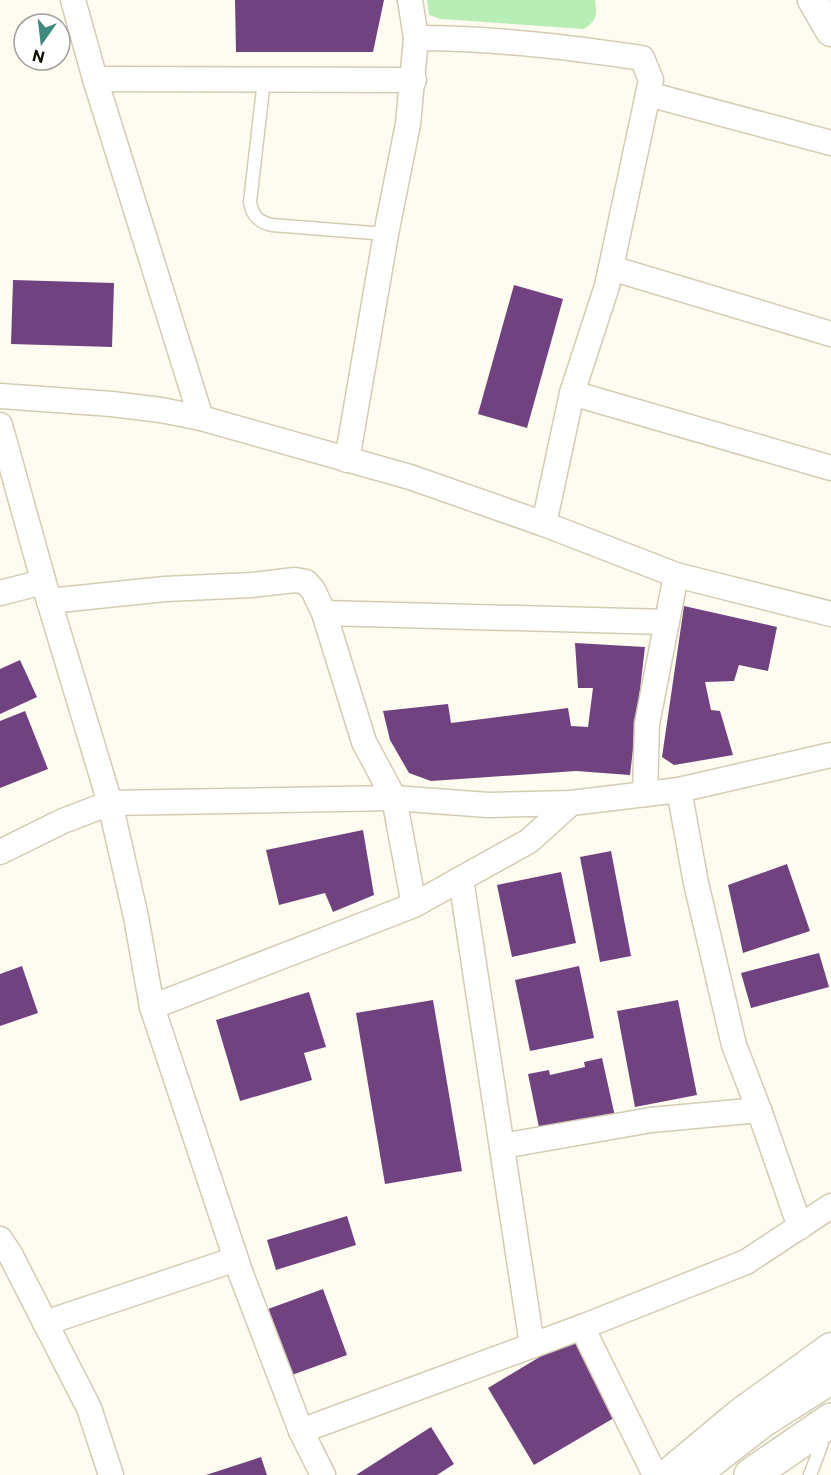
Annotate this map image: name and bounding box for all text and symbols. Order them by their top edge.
north arrow [12,12,72,72]
text: N [30,46,46,68]

